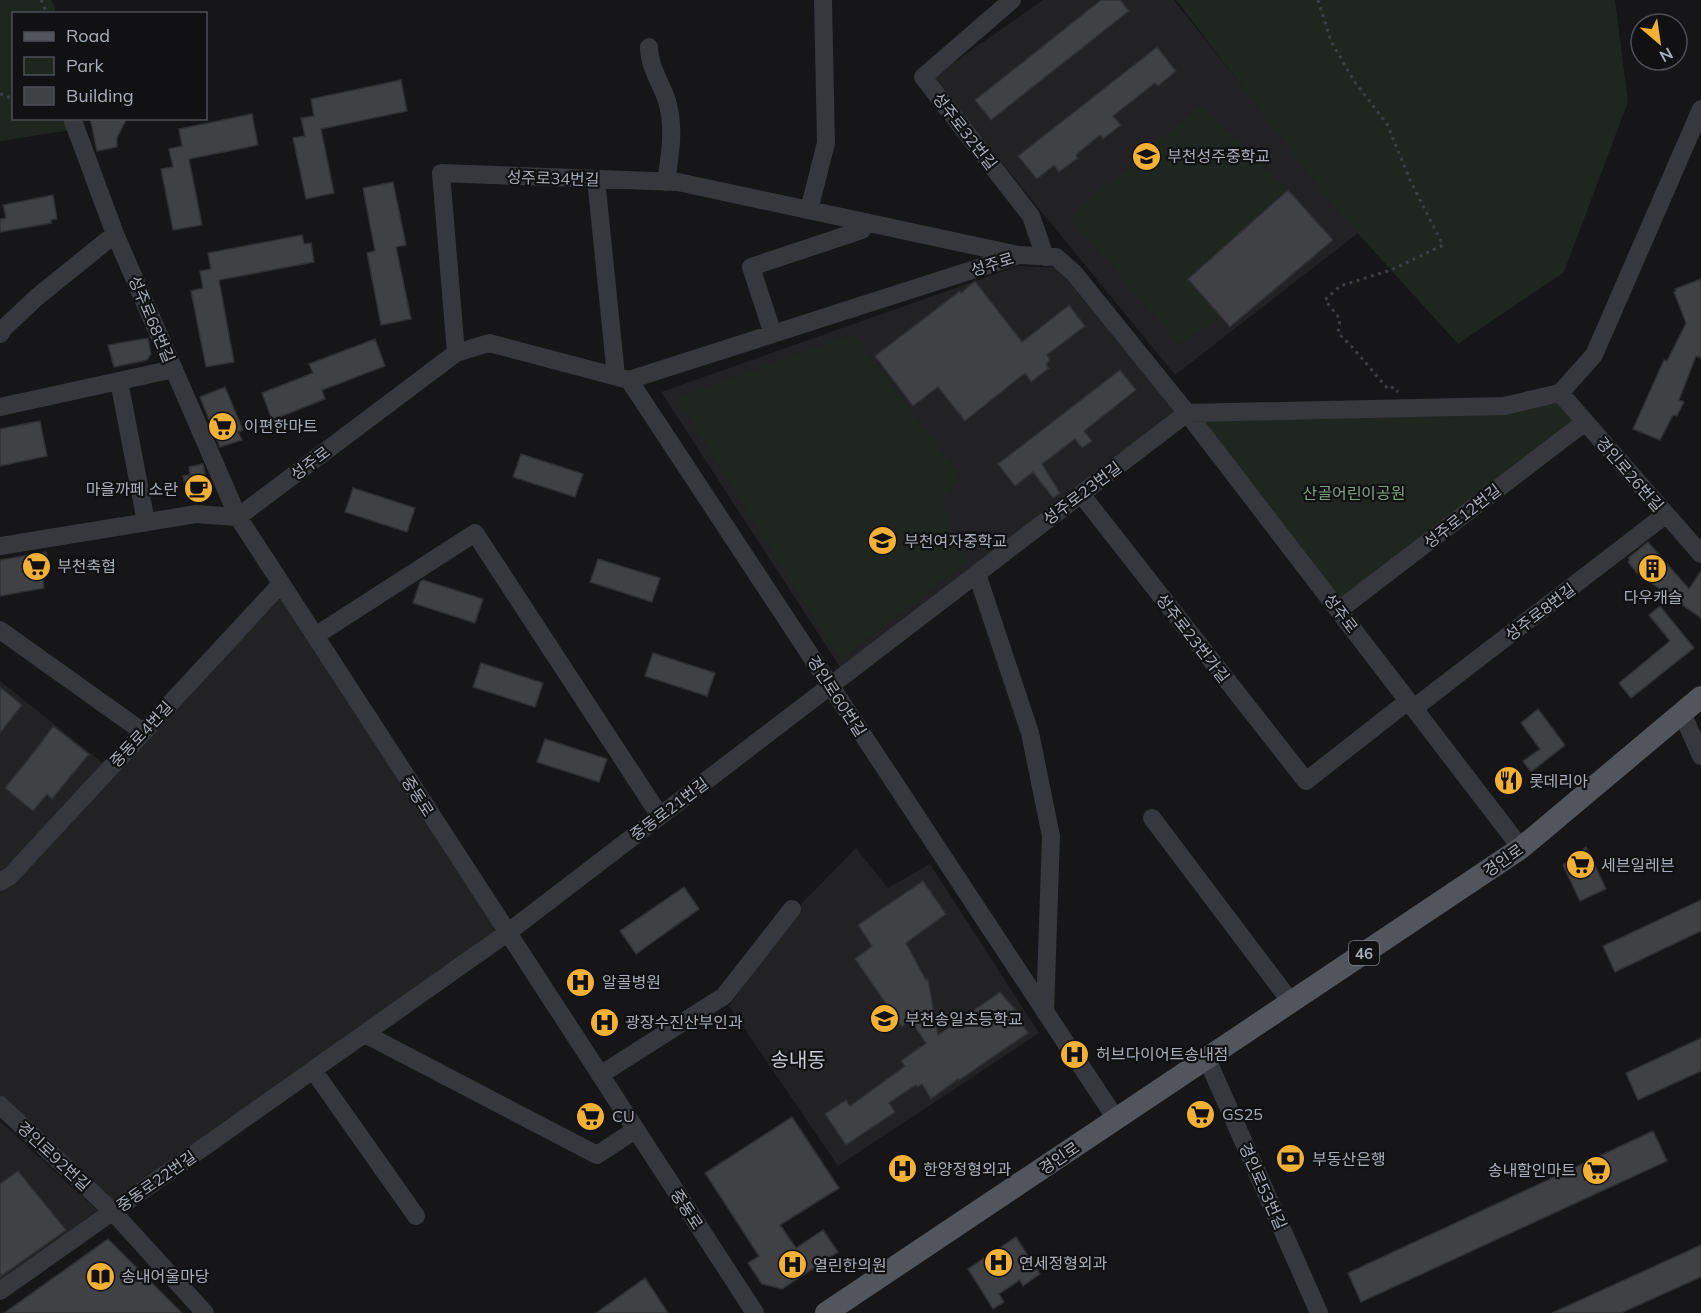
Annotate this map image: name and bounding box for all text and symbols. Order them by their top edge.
legend [12,12,207,120]
north arrow [1629,12,1689,72]
text: Road [66,24,110,47]
text: N [1656,43,1676,67]
text: Park [66,54,105,77]
text: Building [66,84,134,107]
street label: 성주로32번길 [929,88,1001,174]
school or university icon: 부천성주중학교 [1130,140,1162,172]
place label: 부천성주중학교 [1167,146,1270,166]
street label: 성주로34번길 [506,166,600,190]
street label: 성주로 [968,248,1016,280]
street label: 성주로68번길 [125,272,179,366]
supermarket icon: 이편한마트 [207,410,239,442]
place label: 이편한마트 [244,416,318,436]
street label: 경인로26번길 [1592,432,1668,516]
street label: 성주로 [286,442,334,484]
street label: 성주로23번길 [1039,457,1125,529]
cafe icon: 마을까페 소란 [183,473,215,505]
place label: 마을까페 소란 [86,479,178,499]
street label: 성주로12번길 [1419,480,1505,552]
park label: 산골어린이공원 [1302,483,1406,503]
school or university icon: 부천여자중학교 [867,525,899,557]
place label: 부천여자중학교 [904,531,1007,551]
supermarket icon: 부천축협 [20,550,52,582]
building icon: 다우캐슬 [1637,553,1669,585]
place label: 부천축협 [57,556,116,576]
street label: 성주로8번길 [1501,579,1579,645]
place label: 다우캐슬 [1624,587,1682,607]
street label: 성주로23번가길 [1152,589,1234,687]
street label: 성주로 [1320,589,1362,637]
street label: 경인로60번길 [803,652,871,740]
street label: 중동로4번길 [105,697,177,771]
restaurant icon: 롯데리아 [1492,765,1524,797]
place label: 롯데리아 [1529,771,1588,791]
street label: 중동로 [398,772,439,820]
street label: 중동로21번길 [626,773,712,845]
street label: 경인로 [1479,839,1527,881]
supermarket icon: 세븐일레븐 [1564,849,1596,881]
place label: 세븐일레븐 [1601,855,1675,875]
road number: 46 [1349,941,1379,965]
hospital icon: 알콜병원 [565,966,597,998]
place label: 알콜병원 [602,972,661,992]
school or university icon: 부천송일초등학교 [868,1003,900,1035]
hospital icon: 광장수진산부인과 [588,1006,620,1038]
place label: 부천송일초등학교 [905,1009,1023,1029]
place label: 광장수진산부인과 [625,1012,743,1032]
hospital icon: 허브다이어트송내점 [1059,1038,1091,1070]
place label: 허브다이어트송내점 [1096,1044,1228,1064]
district label: 송내동 [770,1047,826,1072]
supermarket icon: GS25 [1185,1098,1217,1130]
supermarket icon: CU [575,1100,607,1132]
place label: GS25 [1222,1104,1263,1124]
place label: CU [612,1106,635,1126]
street label: 경인로92번길 [13,1117,95,1195]
street label: 경인로 [1035,1137,1083,1179]
street label: 경인로53번길 [1235,1140,1291,1232]
bank icon: 부동산은행 [1275,1143,1307,1175]
street label: 중동로22번길 [112,1146,200,1216]
place label: 부동산은행 [1312,1149,1386,1169]
hospital icon: 한양정형외과 [886,1153,918,1185]
supermarket icon: 송내할인마트 [1581,1154,1613,1186]
place label: 한양정형외과 [923,1159,1012,1179]
place label: 송내할인마트 [1488,1160,1576,1180]
street label: 중동로 [667,1185,708,1233]
hospital icon: 연세정형외과 [982,1247,1014,1279]
hospital icon: 열린한의원 [776,1249,808,1281]
place label: 연세정형외과 [1019,1253,1108,1273]
place label: 열린한의원 [813,1255,887,1275]
library icon: 송내어울마당 [84,1260,116,1292]
place label: 송내어울마당 [121,1266,210,1286]

